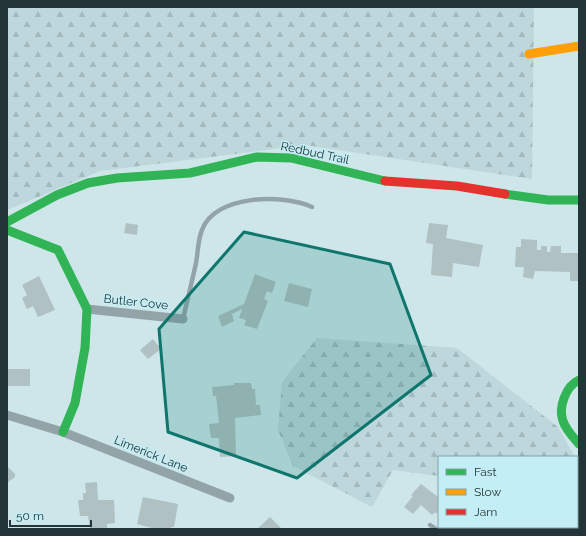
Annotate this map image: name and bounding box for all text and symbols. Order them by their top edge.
street label: Redbud Trail [279,139,351,167]
street label: Butler Cove [103,292,169,312]
street label: Limerick Lane [112,433,190,475]
legend [438,456,578,528]
text: Fast [474,465,497,479]
text: Slow [474,485,501,499]
scale bar [10,502,91,528]
text: Jam [474,505,497,519]
text: 50 m [16,509,44,523]

